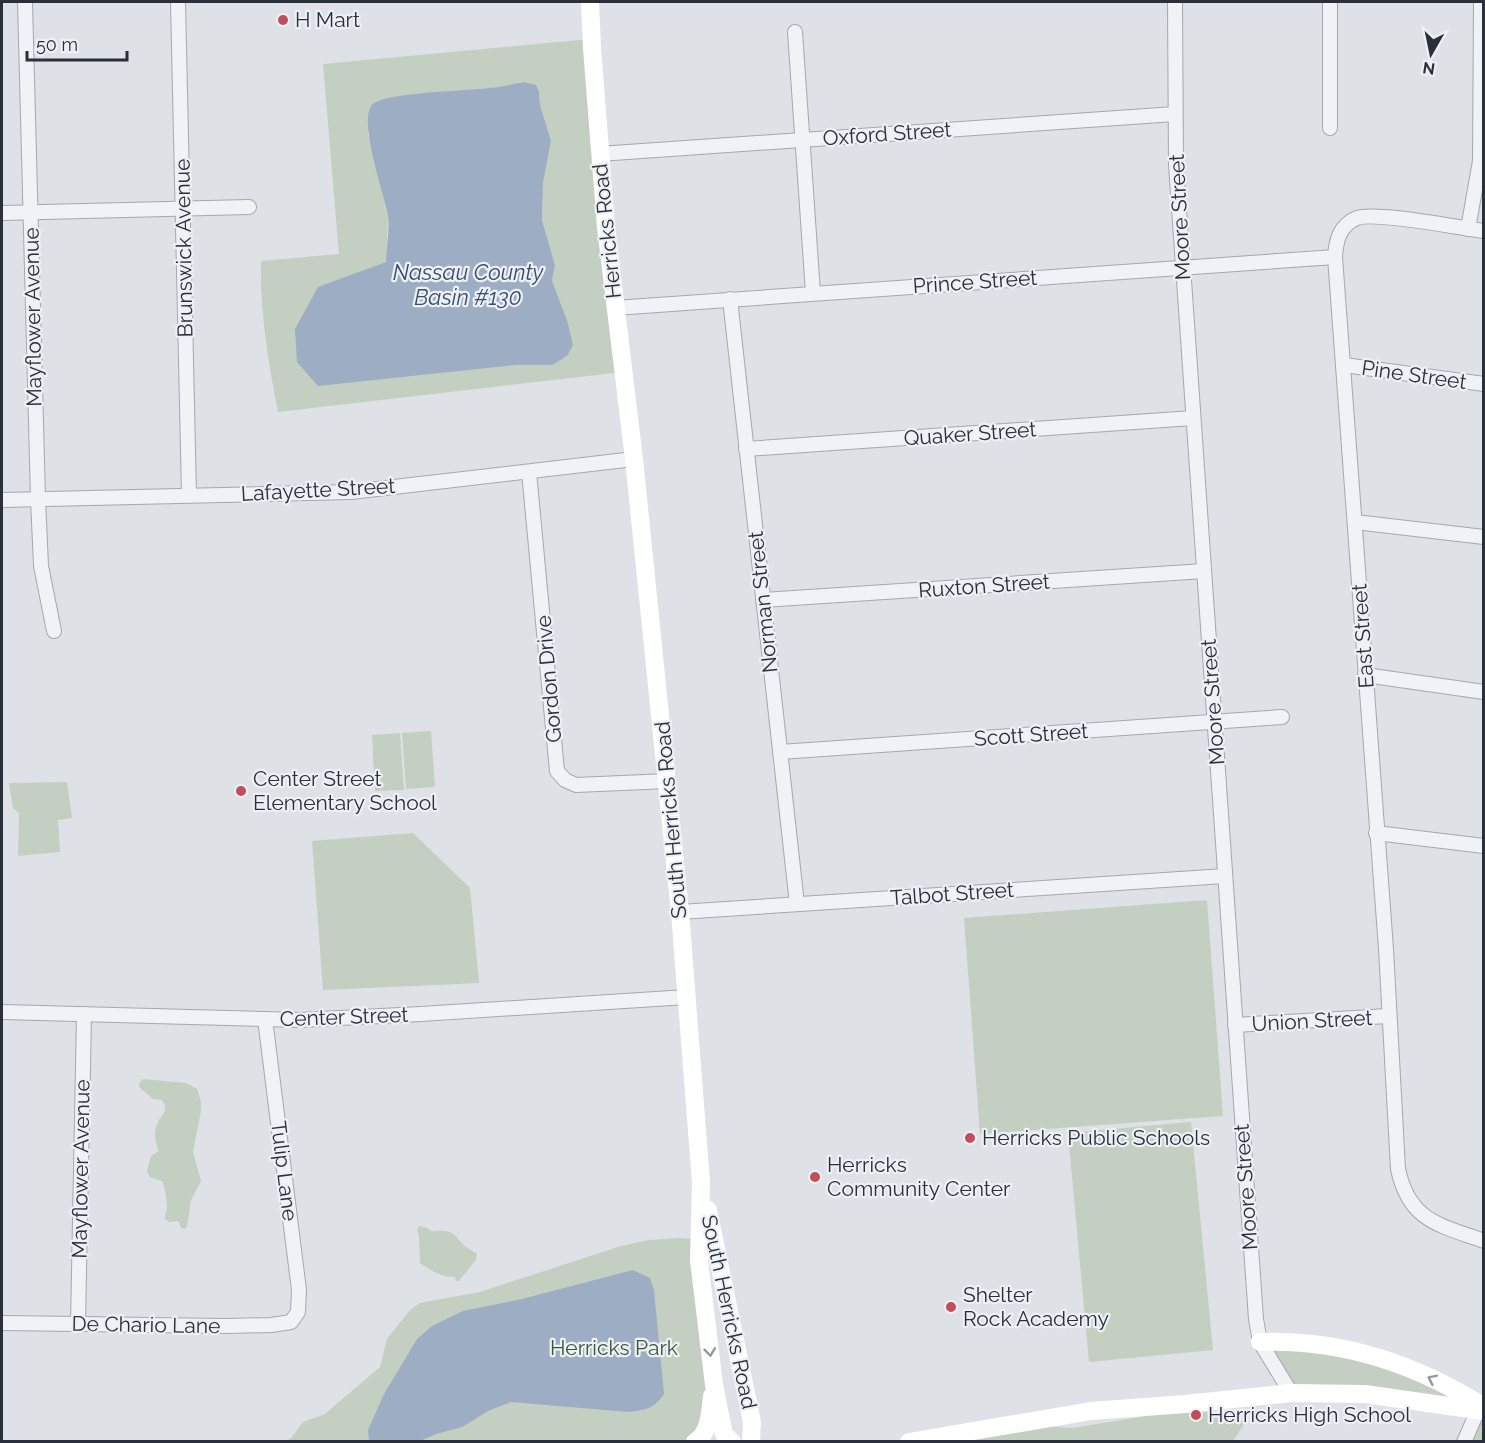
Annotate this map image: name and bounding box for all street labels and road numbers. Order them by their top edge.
street label: Oxford Street [822,117,952,150]
street label: Moore Street [1164,153,1195,281]
street label: Brunswick Avenue [169,158,198,338]
street label: Herricks Road [587,162,626,300]
street label: Mayflower Avenue [18,227,47,407]
street label: Prince Street [912,265,1038,298]
street label: Pine Street [1360,355,1468,394]
street label: Quaker Street [903,416,1037,451]
street label: Lafayette Street [240,473,396,506]
street label: Norman Street [743,530,782,674]
street label: Ruxton Street [917,568,1051,603]
street label: East Street [1346,583,1379,689]
street label: Gordon Drive [530,614,567,744]
street label: Moore Street [1196,638,1229,766]
street label: Scott Street [973,718,1089,751]
street label: South Herricks Road [649,720,692,920]
street label: Talbot Street [889,877,1015,910]
street label: Center Street [279,1002,409,1031]
street label: Union Street [1251,1005,1373,1036]
street label: Mayflower Avenue [66,1079,95,1259]
street label: Tulip Lane [266,1120,303,1222]
street label: Moore Street [1229,1123,1262,1251]
street label: South Herricks Road [697,1213,762,1411]
street label: De Chario Lane [71,1311,221,1338]

